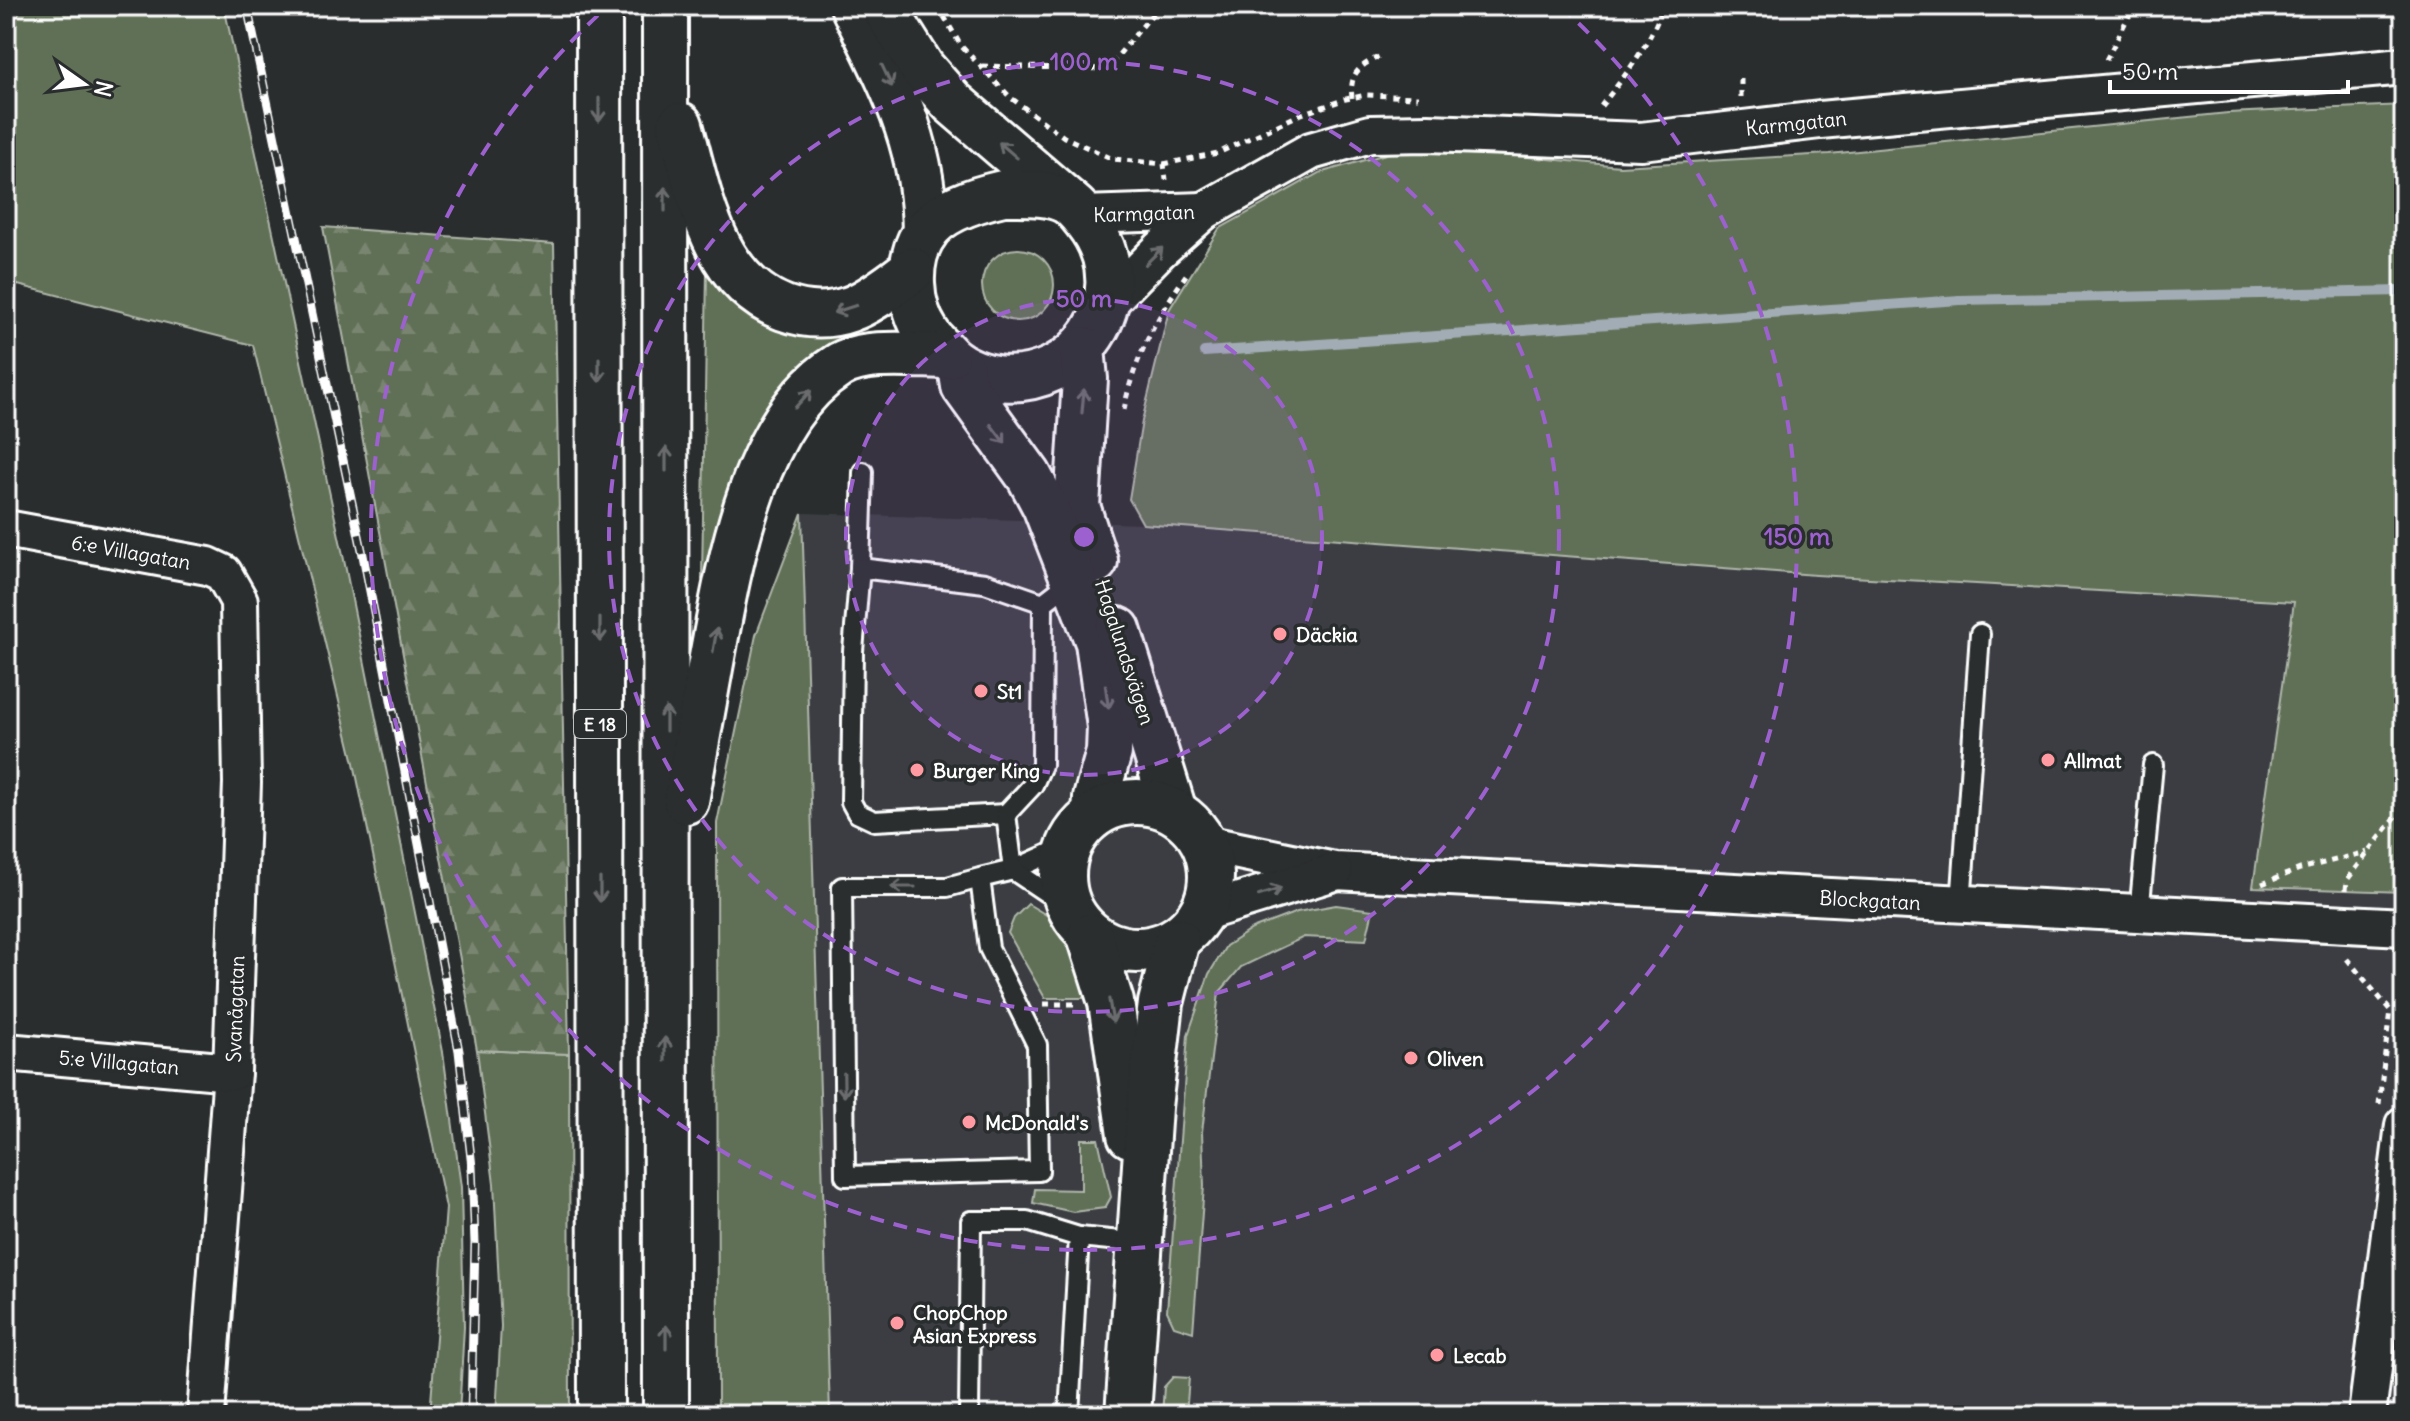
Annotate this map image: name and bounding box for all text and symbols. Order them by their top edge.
north arrow [44,44,124,124]
scale bar [2110,44,2348,94]
text: 100 m [1050,46,1118,76]
text: 50 m [2122,56,2178,86]
one-way arrow [880,64,895,88]
text: N [88,78,119,100]
one-way arrow [591,96,607,123]
street label: Karmgatan [1744,105,1848,141]
one-way arrow [998,142,1019,160]
one-way arrow [657,186,673,213]
street label: Karmgatan [1093,199,1195,227]
one-way arrow [1144,247,1163,266]
text: 50 m [1056,283,1112,313]
one-way arrow [833,303,858,317]
one-way arrow [591,356,607,383]
one-way arrow [1076,388,1091,415]
one-way arrow [794,389,812,409]
one-way arrow [989,423,1006,444]
one-way arrow [658,446,674,473]
text: 150 m [1764,521,1830,551]
centre of rings [1070,523,1098,551]
street label: 6:e Villagatan [69,529,193,575]
street label: Hagalundsvägen [1090,576,1160,728]
one-way arrow [592,616,608,643]
place label: Däckia [1296,622,1358,647]
marker: Däckia [1271,625,1289,643]
one-way arrow [709,628,724,653]
place label: St1 [997,679,1022,704]
marker: St1 [972,682,990,700]
one-way arrow [1100,683,1115,709]
one-way arrow [658,706,674,733]
road number: E 18 [574,710,626,738]
place label: Allmat [2064,748,2122,773]
marker: Allmat [2039,751,2057,769]
place label: Burger King [933,758,1040,783]
marker: Burger King [908,761,926,779]
one-way arrow [592,876,608,903]
one-way arrow [890,879,917,895]
one-way arrow [1256,884,1282,899]
street label: Blockgatan [1819,885,1921,915]
street label: Svanågatan [221,955,249,1063]
one-way arrow [1105,997,1120,1023]
one-way arrow [657,1036,673,1063]
street label: 5:e Villagatan [58,1044,180,1080]
place label: Oliven [1427,1046,1484,1071]
marker: Oliven [1402,1049,1420,1067]
one-way arrow [836,1071,852,1098]
place label: McDonald's [985,1110,1089,1135]
marker: McDonald's [960,1113,978,1131]
place label: ChopChop Asian Express [913,1300,1037,1348]
marker: ChopChop Asian Express [888,1314,906,1332]
one-way arrow [658,1324,674,1351]
place label: Lecab [1453,1343,1507,1368]
marker: Lecab [1428,1346,1446,1364]

